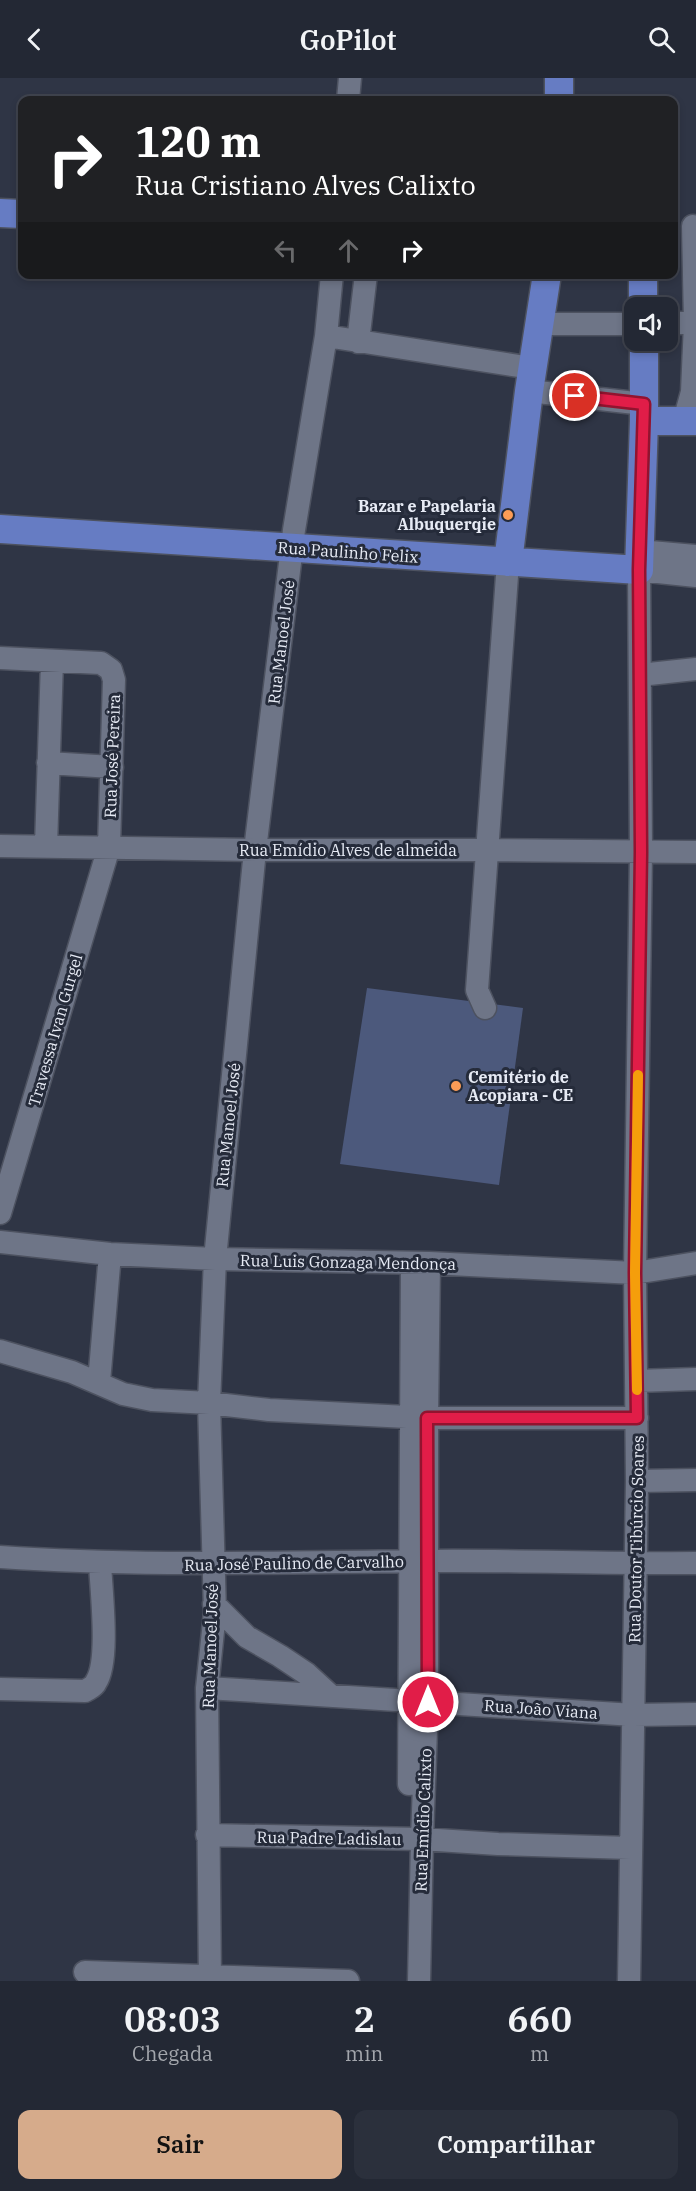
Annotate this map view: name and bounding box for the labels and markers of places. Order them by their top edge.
pin [549,370,600,421]
place label: Bazar e Papelaria Albuquerqie [358,496,496,534]
marker: Bazar e Papelaria Albuquerqie [501,508,515,522]
place label: Cemitério de Acopiara - CE [468,1067,573,1105]
marker: Cemitério de Acopiara - CE [449,1079,463,1093]

